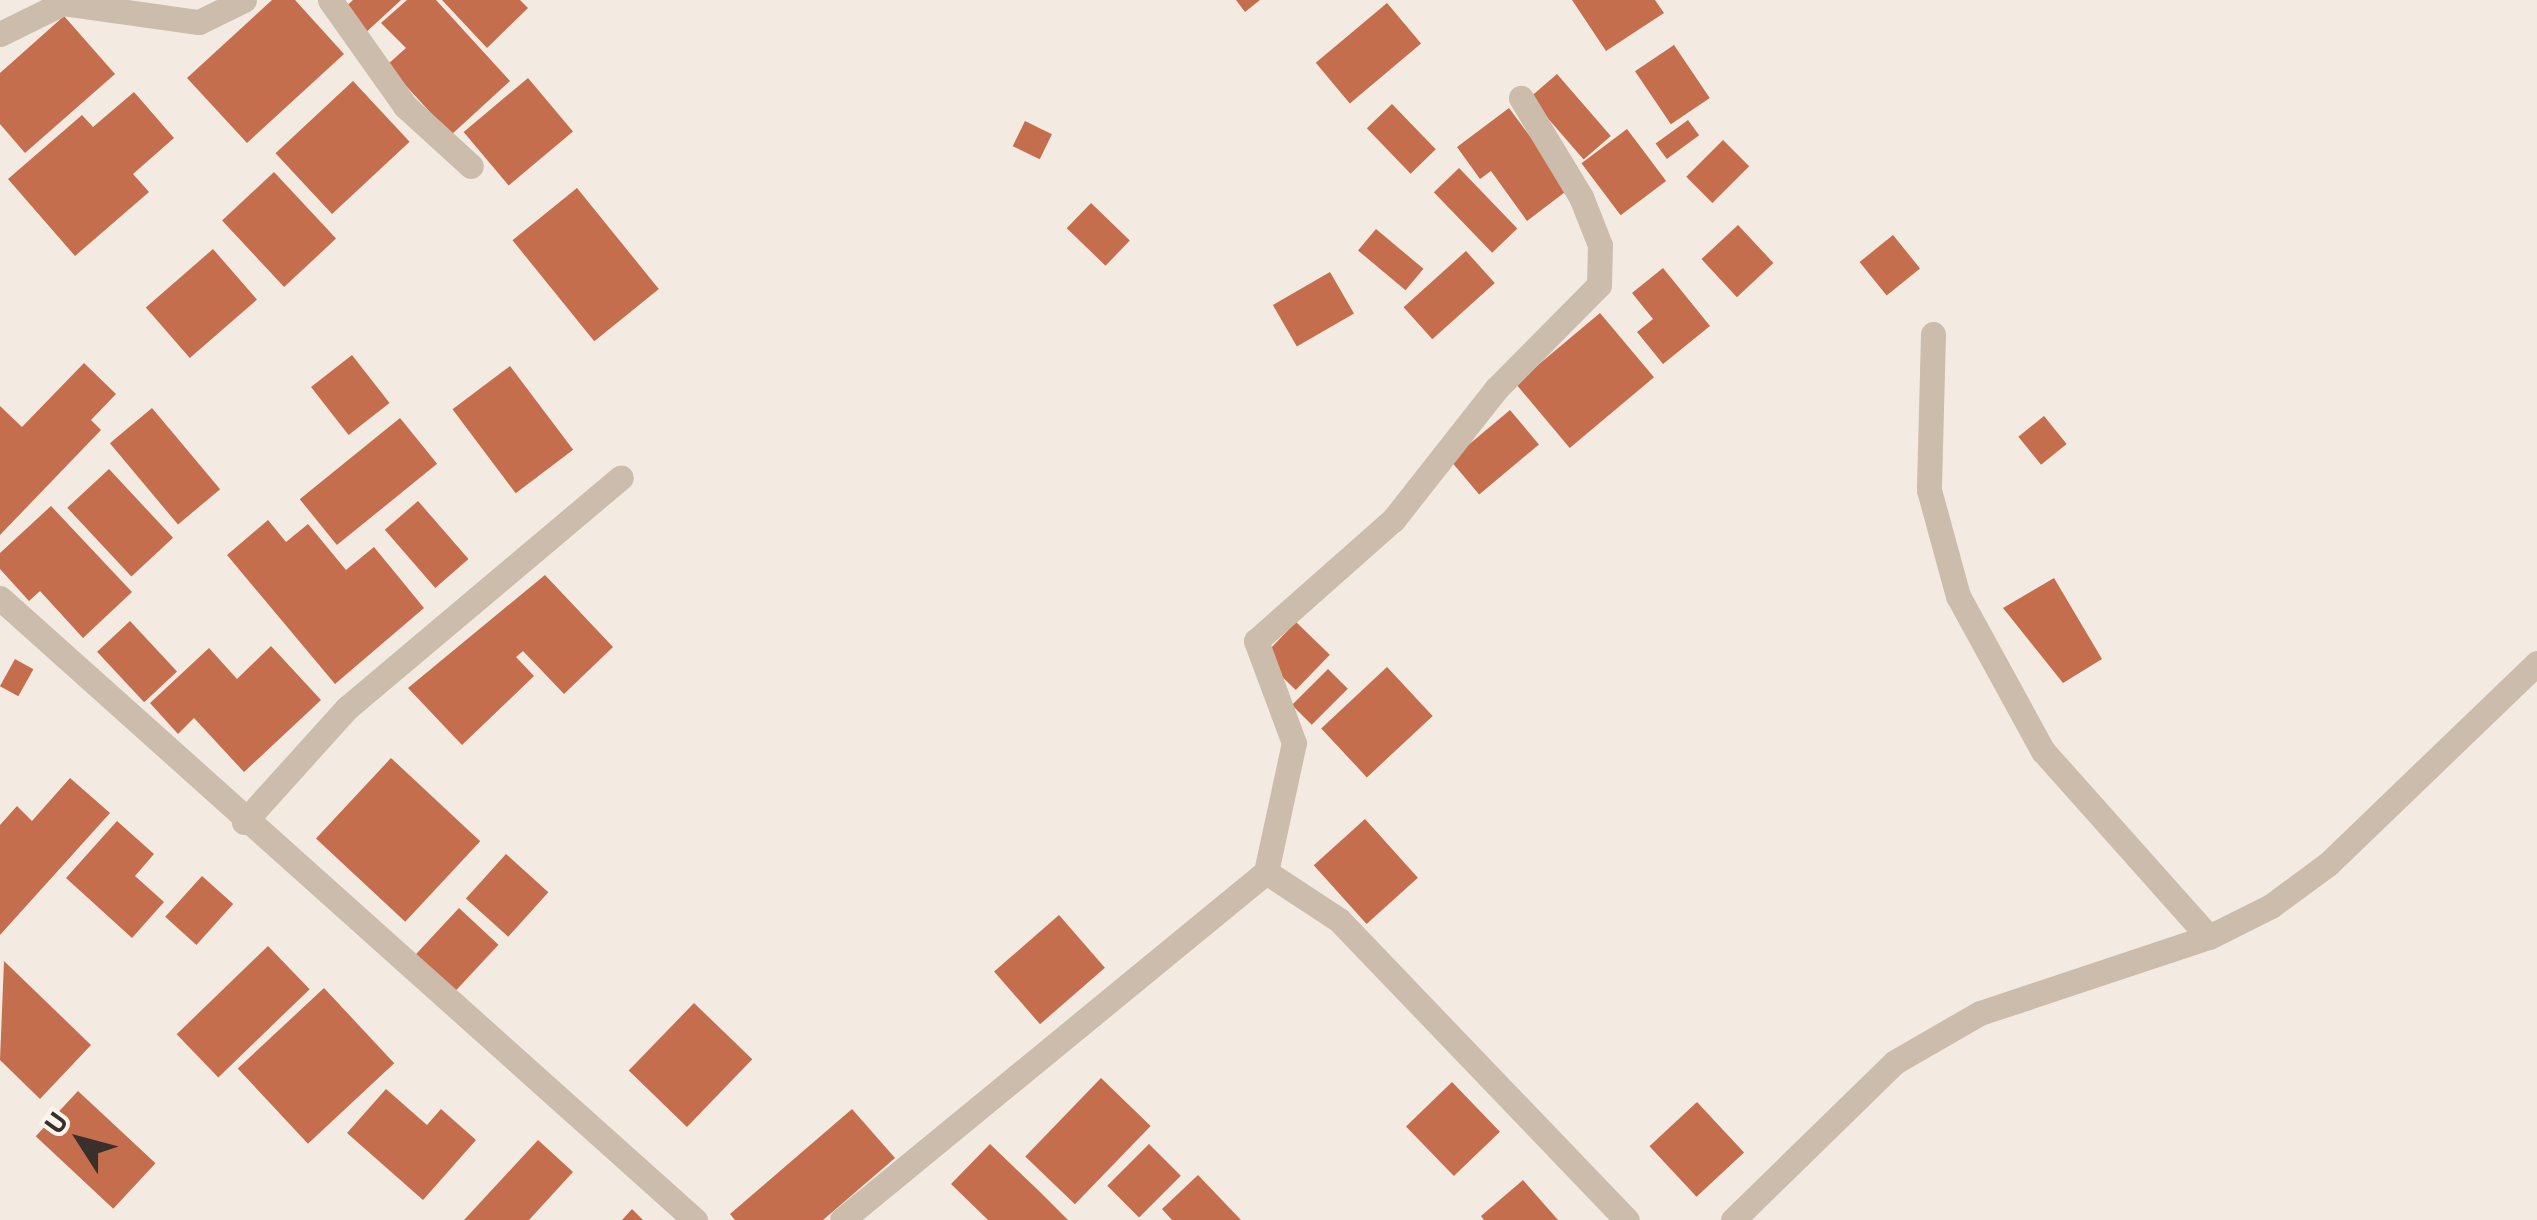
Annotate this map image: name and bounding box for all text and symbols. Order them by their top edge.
north arrow [30,1090,130,1190]
text: U [33,1102,78,1142]

